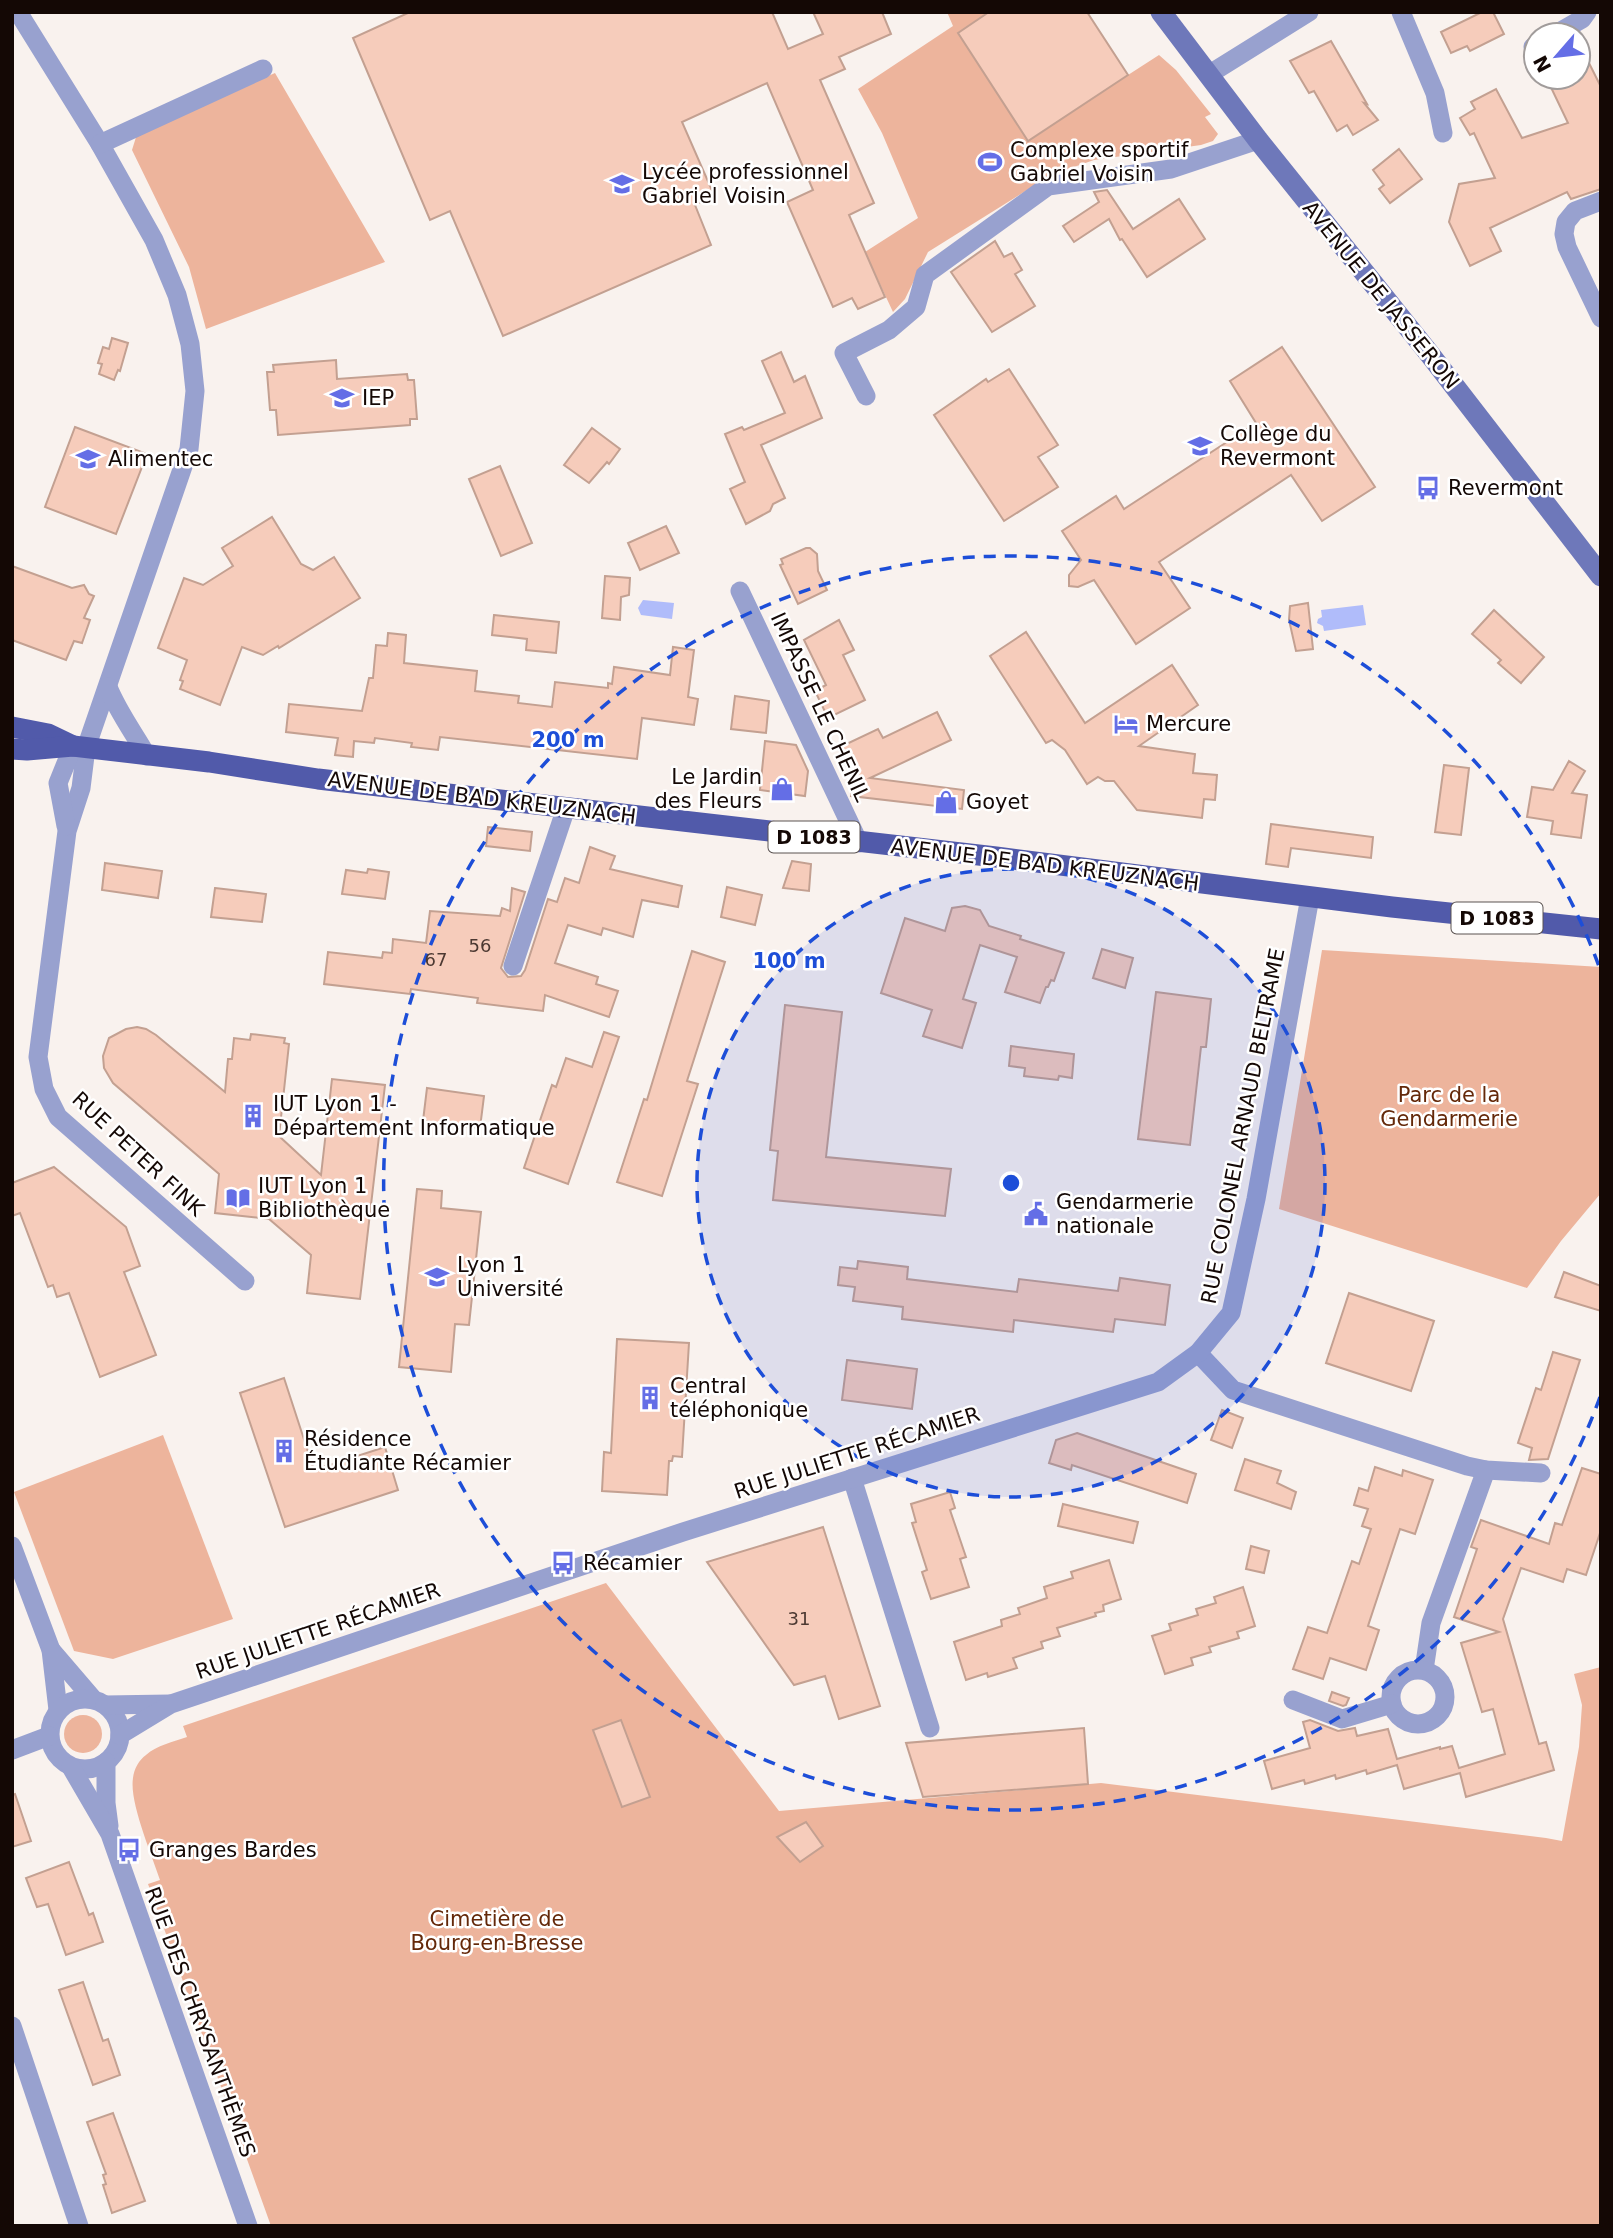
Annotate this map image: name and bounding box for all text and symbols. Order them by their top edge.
north arrow [1522,21,1592,91]
text: N [1529,52,1555,76]
place label: Complexe sportif Gabriel Voisin [1010,138,1189,186]
sports icon: Complexe sportif Gabriel Voisin [976,148,1004,176]
place label: Lycée professionnel Gabriel Voisin [642,160,849,208]
school or university icon: Lycée professionnel Gabriel Voisin [608,170,636,198]
street label: AVENUE DE JASSERON [1298,196,1464,394]
school or university icon: IEP [328,384,356,412]
place label: IEP [362,386,394,410]
place label: Collège du Revermont [1220,422,1335,470]
school or university icon: Collège du Revermont [1186,432,1214,460]
school or university icon: Alimentec [74,445,102,473]
place label: Alimentec [108,447,213,471]
bus stop icon: Revermont [1414,474,1442,502]
place label: Revermont [1448,476,1563,500]
street label: IMPASSE LE CHENIL [766,609,874,805]
hotel icon: Mercure [1112,710,1140,738]
place label: Mercure [1146,712,1231,736]
text: 200 m [531,728,605,752]
place label: Le Jardin des Fleurs [654,765,762,813]
street label: AVENUE DE BAD KREUZNACH [326,767,638,829]
shop icon: Le Jardin des Fleurs [768,775,796,803]
shop icon: Goyet [932,788,960,816]
place label: Goyet [966,790,1029,814]
road number: D 1083 [768,822,860,852]
street label: AVENUE DE BAD KREUZNACH [889,834,1201,896]
road number: D 1083 [1452,902,1542,934]
house number: 56 [469,935,491,956]
street label: RUE COLONEL ARNAUD BELTRAME [1197,946,1289,1306]
house number: 67 [425,949,447,970]
text: 100 m [752,949,826,973]
park label: Parc de la Gendarmerie [1380,1083,1518,1131]
street label: RUE PETER FINK [67,1087,210,1222]
place label: IUT Lyon 1 - Département Informatique [273,1092,555,1140]
building icon: IUT Lyon 1 - Département Informatique [239,1102,267,1130]
centre of rings [999,1171,1023,1195]
place label: IUT Lyon 1 Bibliothèque [258,1174,390,1222]
library icon: IUT Lyon 1 Bibliothèque [224,1184,252,1212]
place label: Gendarmerie nationale [1056,1190,1194,1238]
public building icon: Gendarmerie nationale [1022,1200,1050,1228]
place label: Lyon 1 Université [457,1253,563,1301]
school or university icon: Lyon 1 Université [423,1263,451,1291]
place label: Central téléphonique [670,1374,808,1422]
building icon: Central téléphonique [636,1384,664,1412]
street label: RUE JULIETTE RÉCAMIER [731,1401,983,1504]
place label: Résidence Étudiante Récamier [304,1427,511,1475]
building icon: Résidence Étudiante Récamier [270,1437,298,1465]
bus stop icon: Récamier [549,1549,577,1577]
place label: Récamier [583,1551,682,1575]
street label: RUE JULIETTE RÉCAMIER [192,1577,443,1684]
house number: 31 [788,1608,810,1629]
bus stop icon: Granges Bardes [115,1836,143,1864]
place label: Granges Bardes [149,1838,317,1862]
street label: RUE DES CHRYSANTHÈMES [140,1883,261,2161]
park label: Cimetière de Bourg-en-Bresse [410,1907,584,1955]

